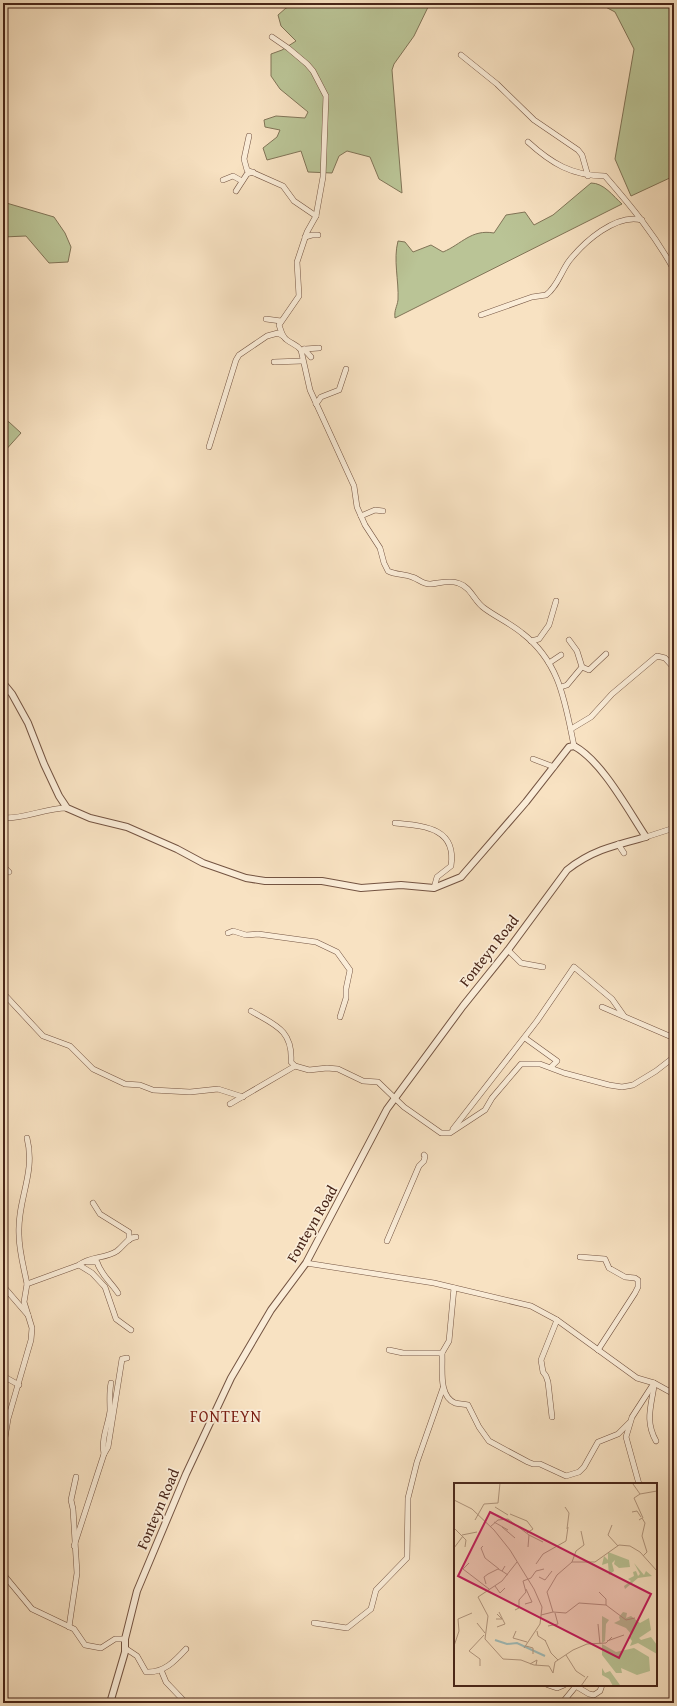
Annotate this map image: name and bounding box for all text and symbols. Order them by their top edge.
street label: Fonteyn Road [454,910,523,991]
street label: Fonteyn Road [281,1181,342,1266]
district label: FONTEYN [190,1404,262,1428]
street label: Fonteyn Road [131,1465,184,1552]
inset map [454,1483,657,1686]

